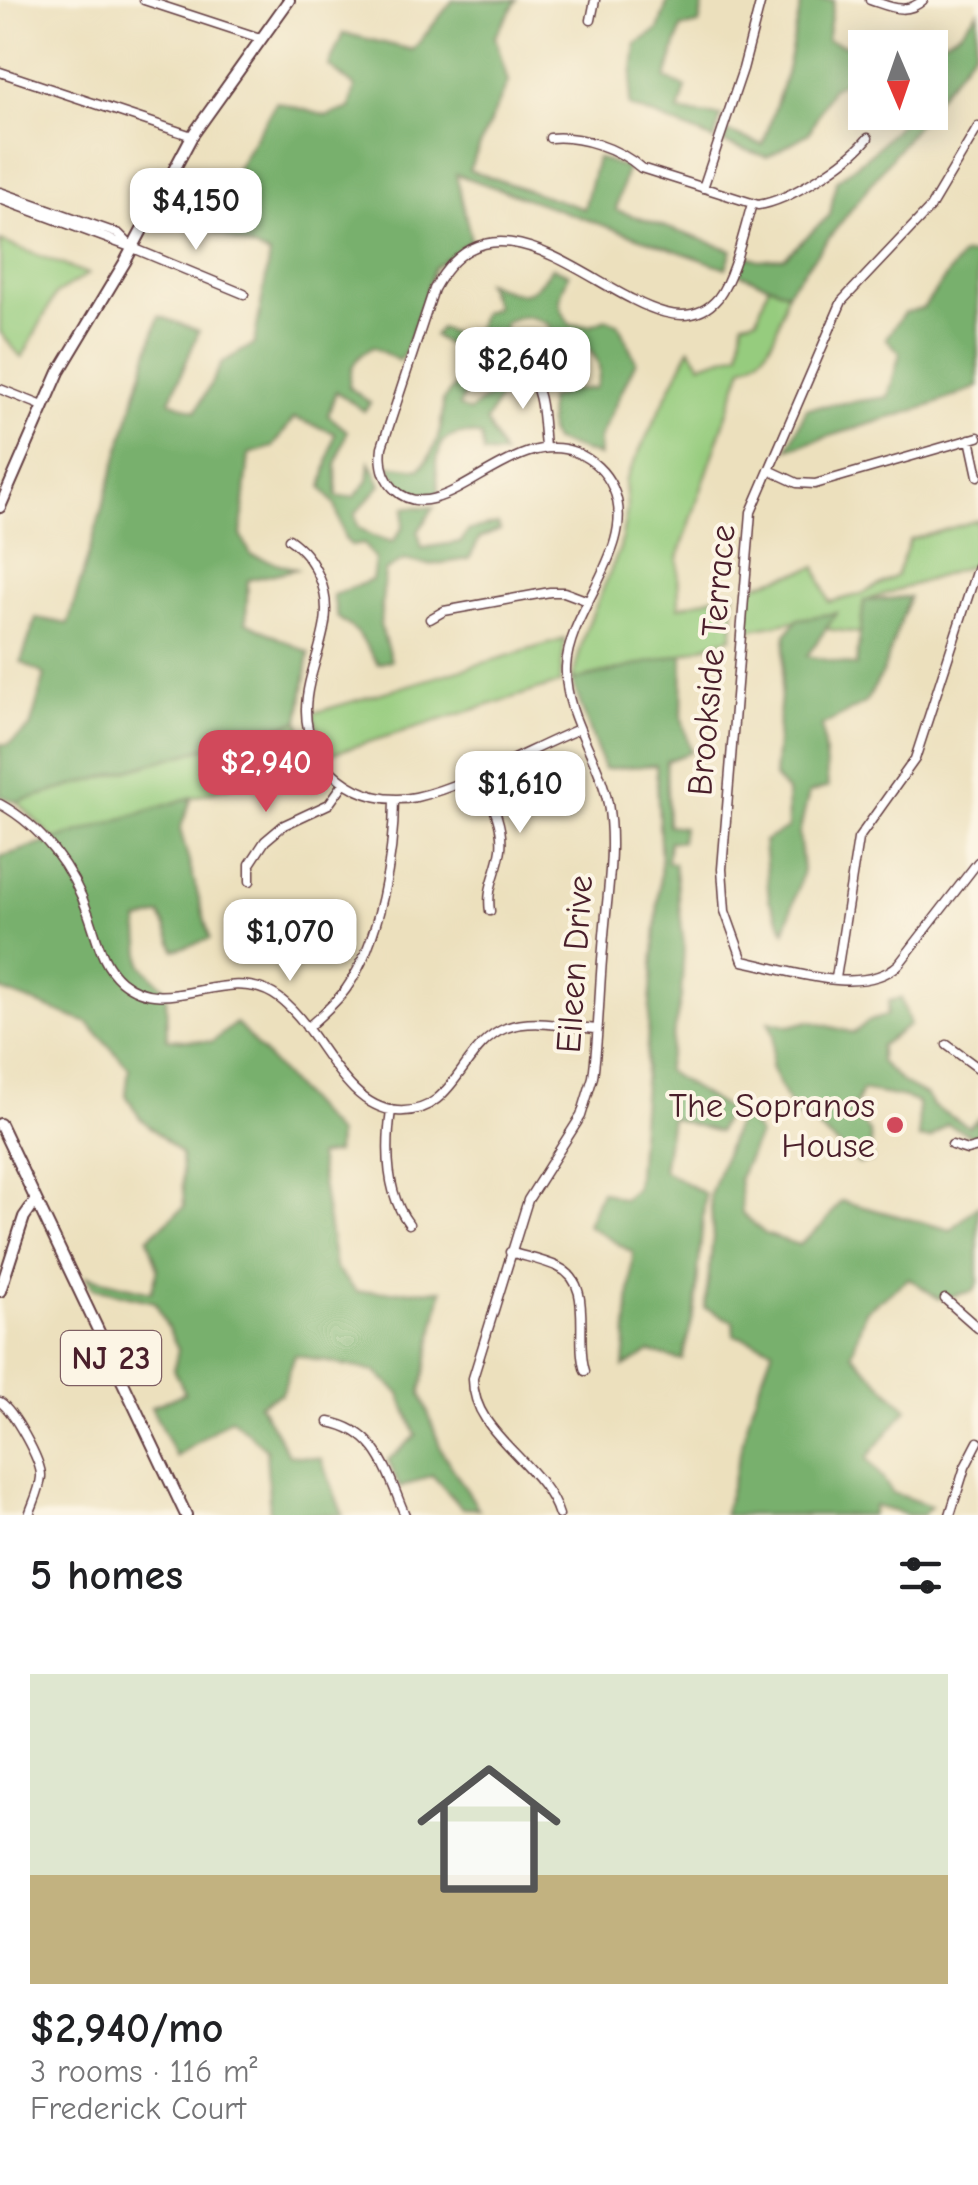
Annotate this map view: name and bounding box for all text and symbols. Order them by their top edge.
north arrow [848,30,948,130]
map controls [848,30,948,130]
pin: $4,150 [115,168,277,253]
text: $4,150 [152,182,240,219]
pin: $2,640 [442,327,604,412]
text: $2,640 [477,341,569,378]
street label: Brookside Terrace [679,523,744,797]
pin: $2,940 [185,730,347,815]
text: $2,940 [220,744,312,781]
pin: $1,610 [439,751,601,836]
text: $1,610 [477,765,563,802]
street label: Eileen Drive [548,874,601,1054]
pin: $1,070 [209,899,371,984]
text: $1,070 [246,913,334,950]
place label: The Sopranos House [669,1085,875,1166]
marker: The Sopranos House [884,1114,906,1136]
road number: NJ 23 [61,1331,161,1385]
icon: filters [893,1548,948,1603]
text: 5 homes [30,1551,183,1600]
icon: home [399,1739,579,1919]
text: $2,940/mo [30,2004,223,2053]
text: 3 rooms · 116 m² [30,2053,258,2090]
text: Frederick Court [30,2090,246,2127]

